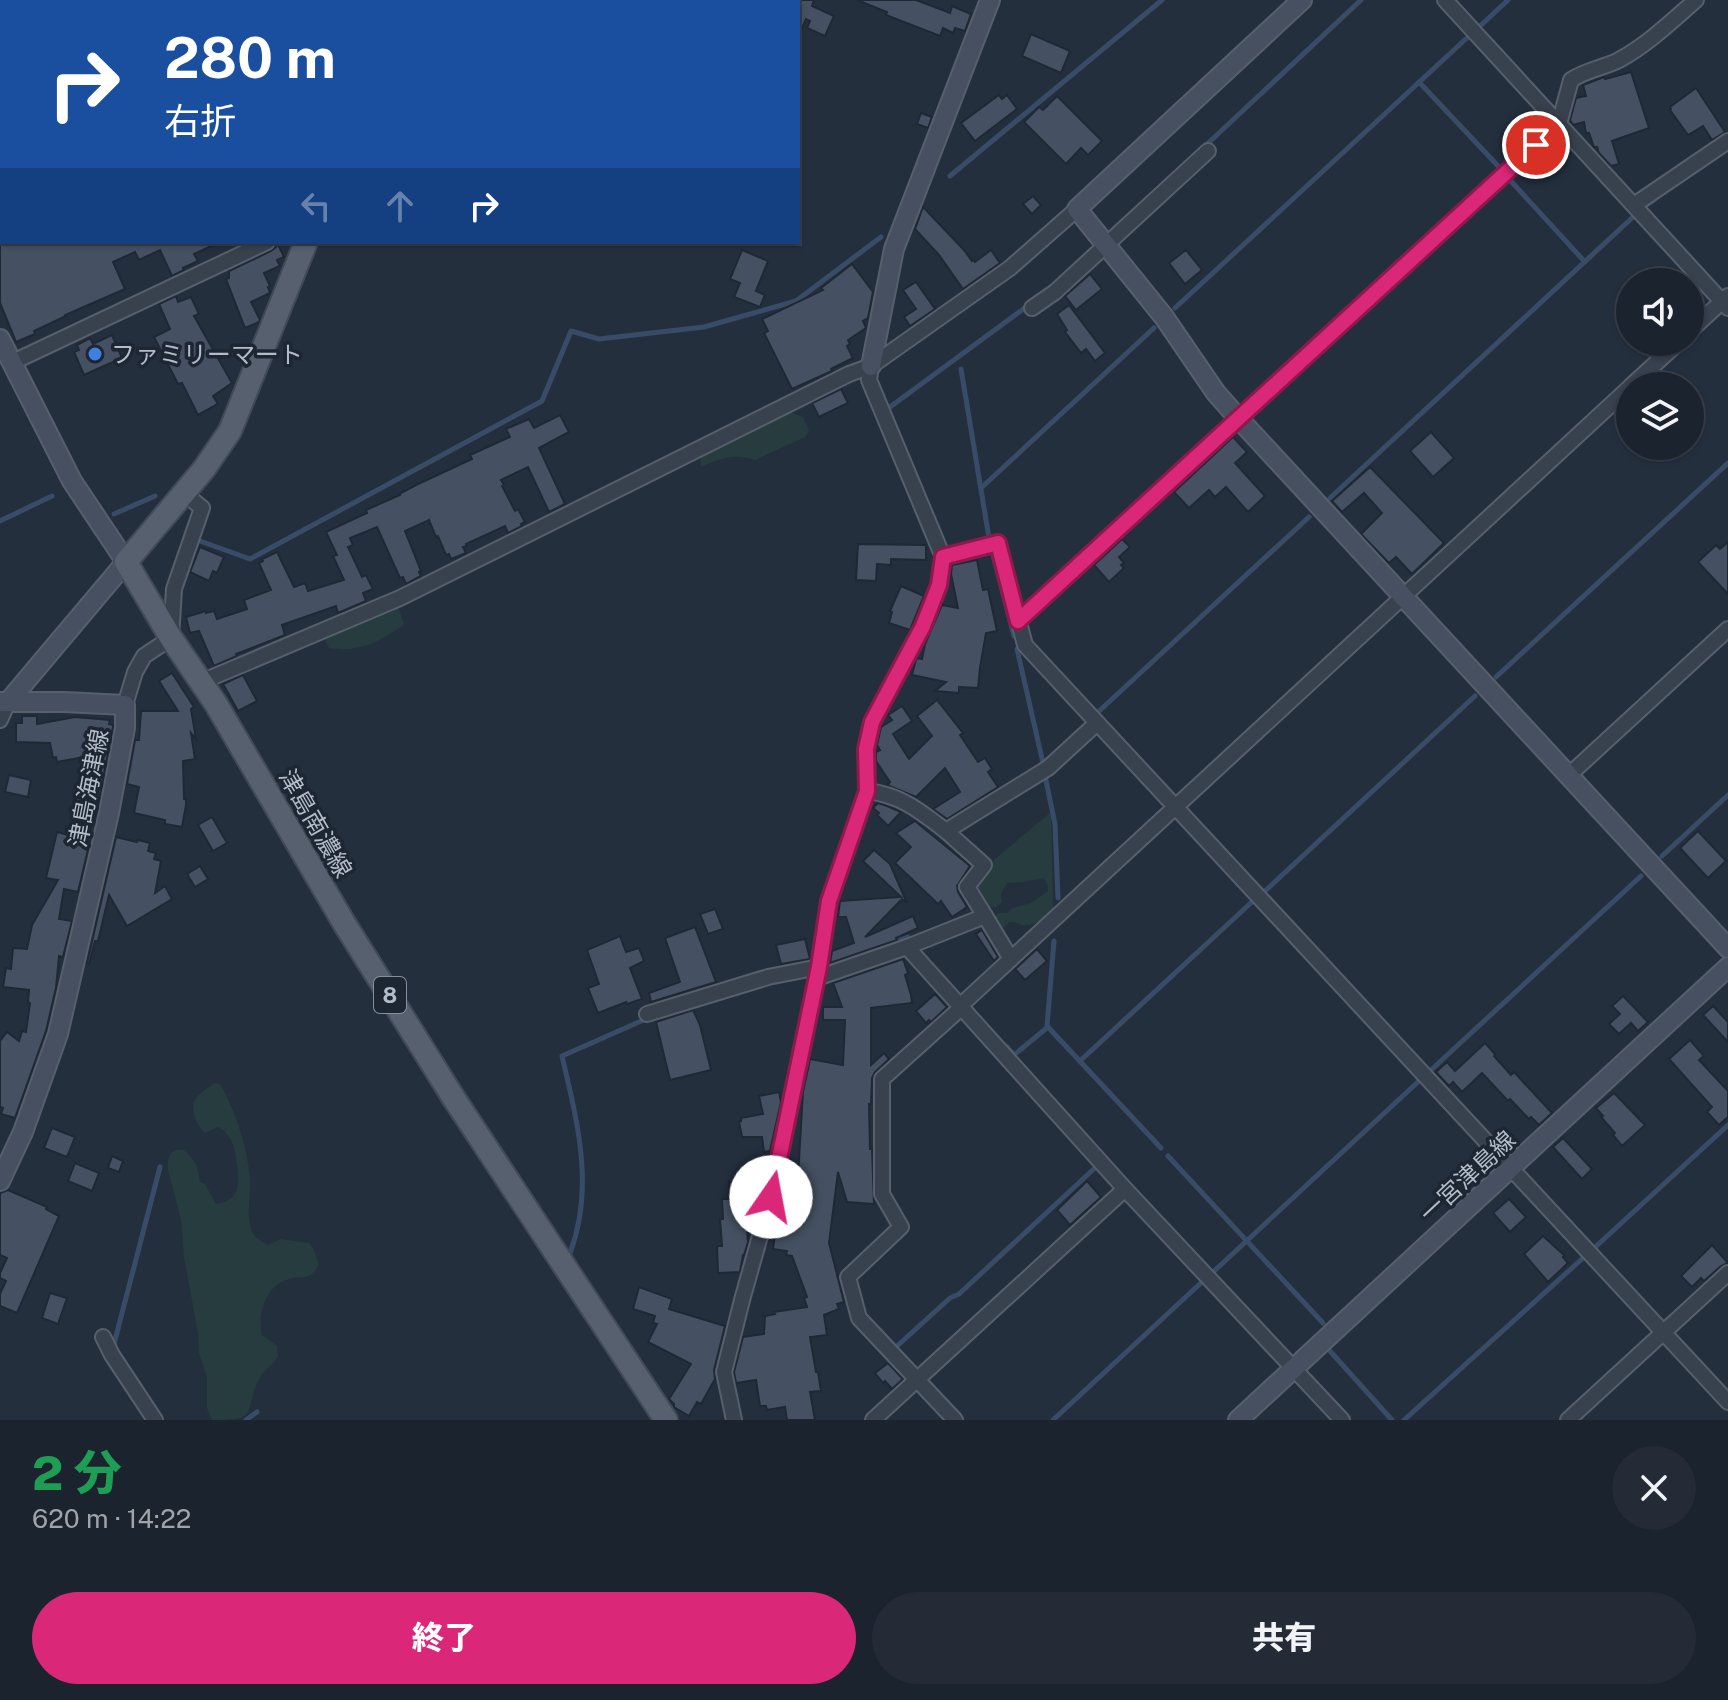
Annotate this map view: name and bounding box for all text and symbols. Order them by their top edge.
text: 280 m [164,25,336,91]
icon: right [32,32,136,136]
text: 右折 [164,100,236,142]
pin [1502,111,1570,179]
icon: arrive [1514,123,1558,167]
icon: left [294,184,338,228]
icon: ahead [378,184,422,228]
icon: right [462,184,506,228]
map controls [1616,268,1704,460]
button: sound [1616,268,1704,356]
place label: ファミリーマート [111,340,303,368]
marker: ファミリーマート [86,345,104,363]
button: layers [1616,372,1704,460]
street label: 津島海津線 [63,726,113,850]
street label: 津島南濃線 [274,764,358,882]
road number: 8 [374,977,406,1013]
street label: 一宮津島線 [1414,1125,1520,1227]
position arrow [729,1155,813,1239]
text: 2 分 [32,1444,122,1501]
button: close [1612,1446,1696,1530]
text: 620 m · 14:22 [32,1503,191,1534]
button: 終了 [32,1592,856,1684]
button: 共有 [872,1592,1696,1684]

